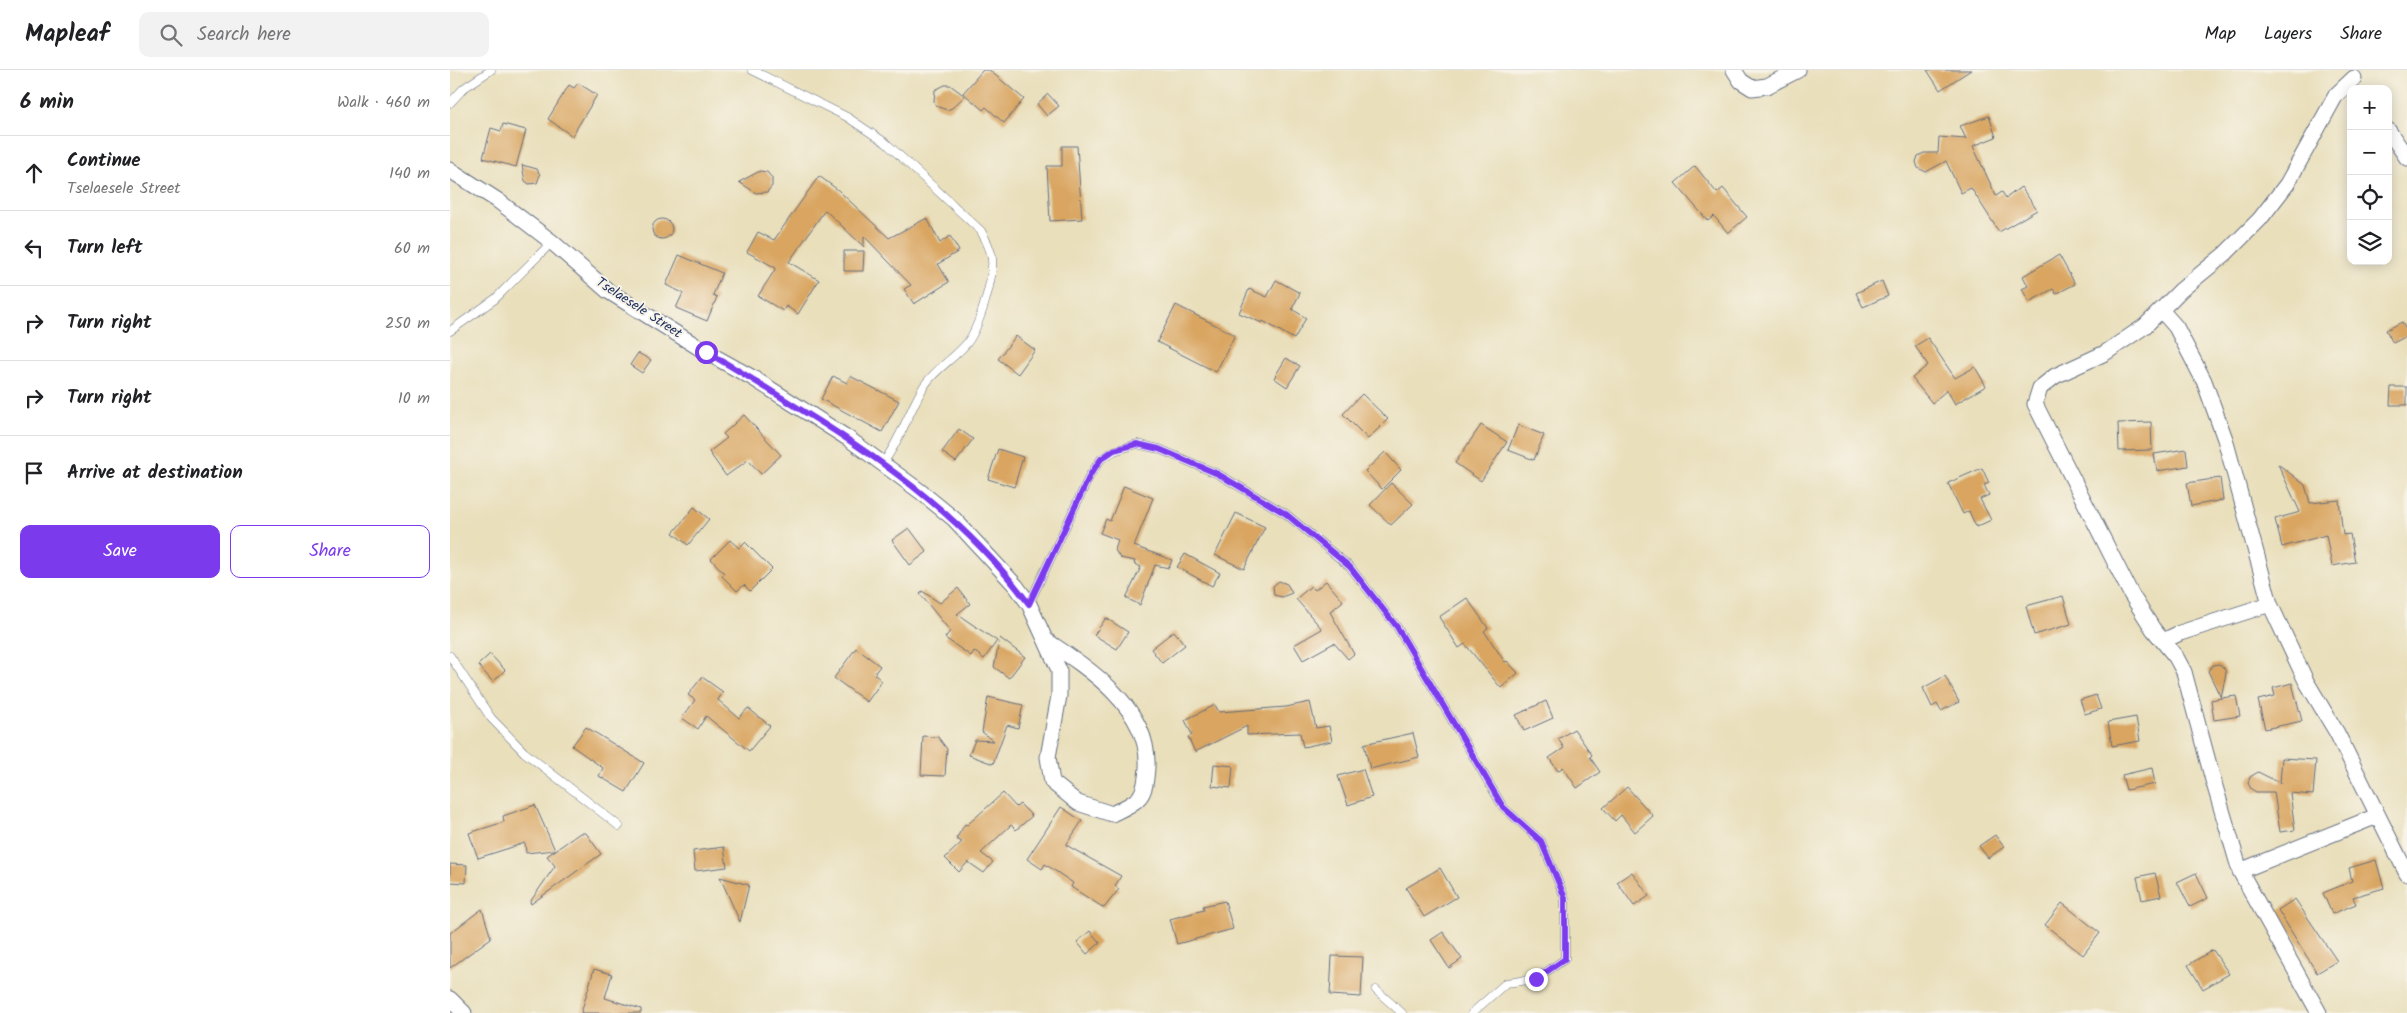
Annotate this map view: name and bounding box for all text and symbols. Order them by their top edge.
search box [139,12,489,57]
text: Mapleaf [25,15,109,54]
text: Search here [197,20,291,50]
text: Map [2205,20,2236,49]
text: Layers [2264,20,2312,49]
text: Share [2340,20,2382,49]
icon: search [157,21,185,49]
map controls [2347,85,2392,265]
button: + [2347,85,2392,130]
text: 6 min [20,86,74,119]
text: Walk · 460 m [337,90,430,115]
button: − [2347,130,2392,175]
text: Continue [67,146,140,176]
icon: ahead [20,159,48,187]
text: 140 m [389,161,430,186]
button: locate [2347,175,2392,220]
text: Tselaesele Street [67,176,180,201]
button: layers [2347,220,2392,265]
text: Turn left [67,233,142,263]
icon: left [20,234,48,262]
text: 60 m [394,236,430,261]
street label: Tselaesele Street [591,272,687,345]
text: Turn right [67,308,152,338]
icon: right [20,309,48,337]
text: 250 m [385,311,430,336]
route start [695,341,718,364]
text: Turn right [67,383,152,413]
icon: right [20,384,48,412]
text: 10 m [398,386,430,411]
text: Arrive at destination [67,458,243,488]
icon: arrive [20,459,48,487]
button: Save [20,525,220,578]
button: Share [230,525,430,578]
route end [1525,968,1548,991]

